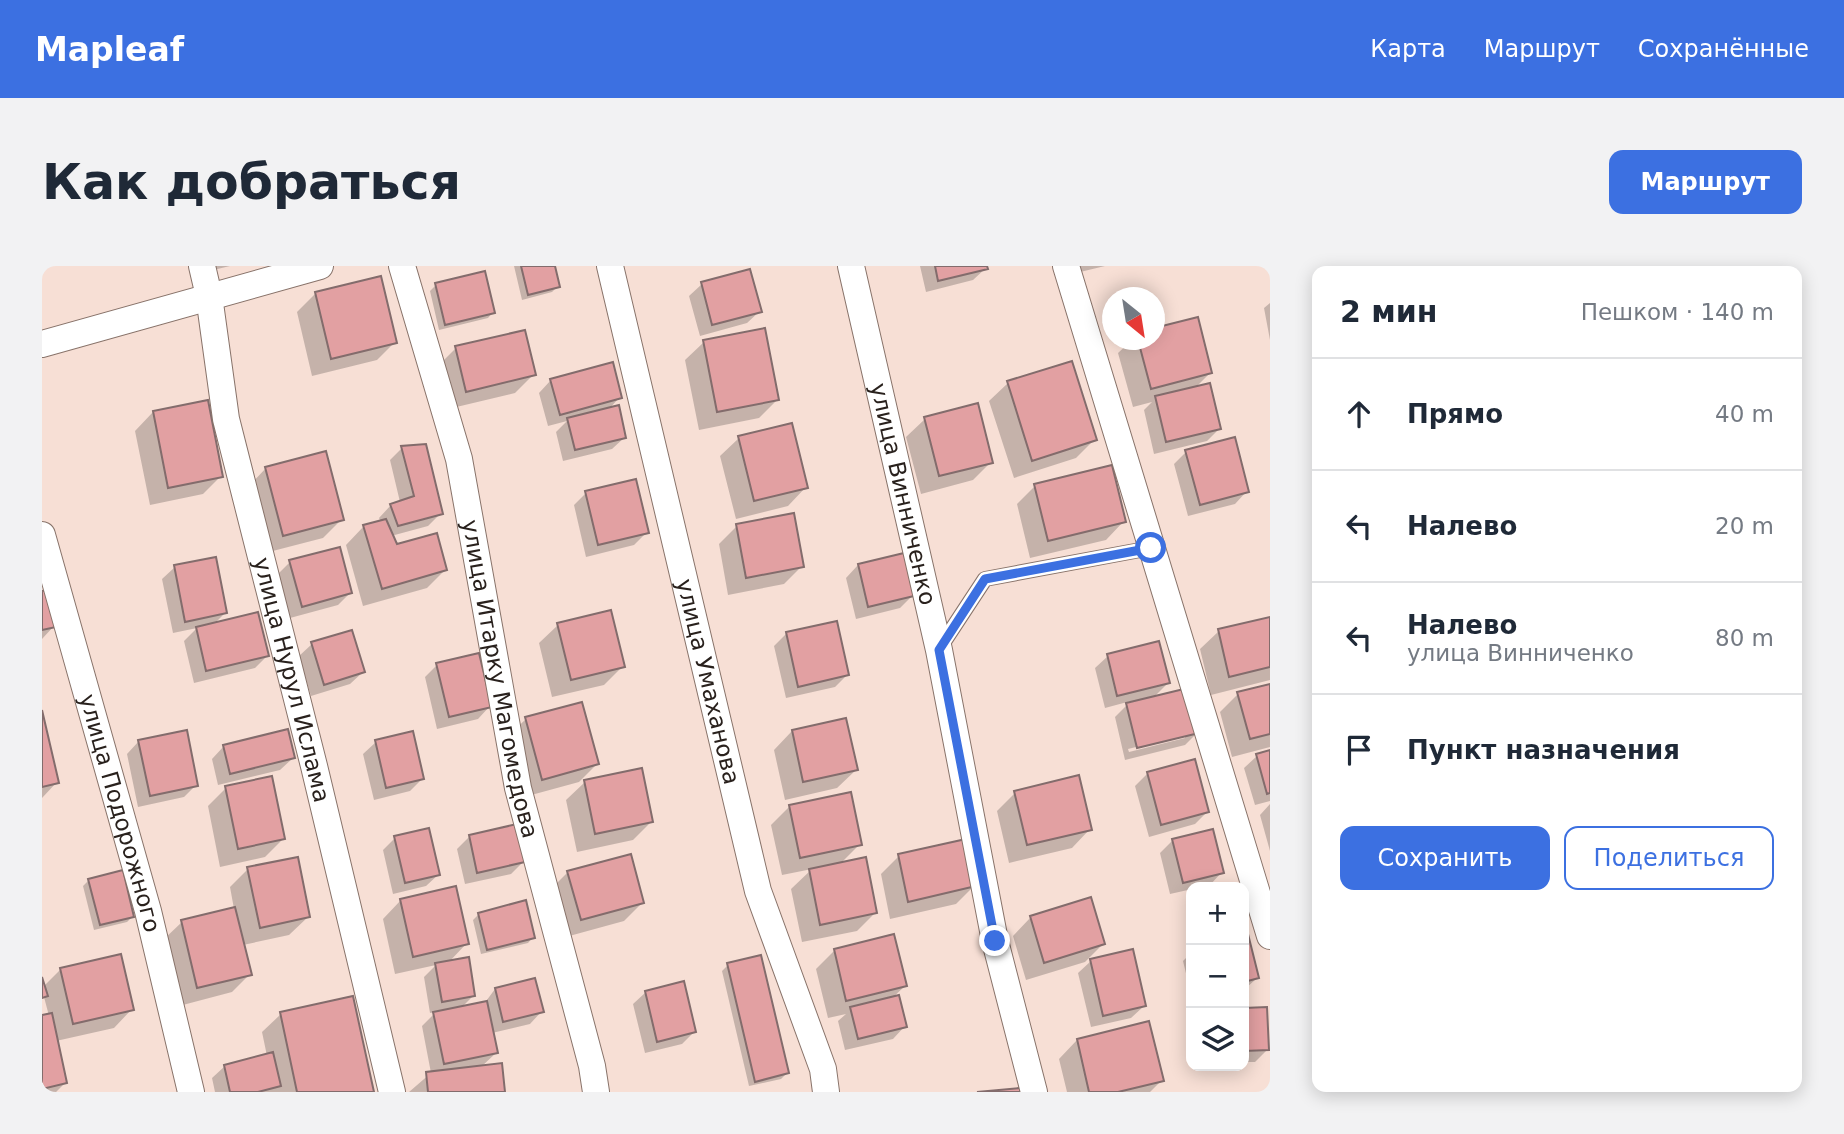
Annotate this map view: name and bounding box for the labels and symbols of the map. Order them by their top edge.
north arrow [1102,287,1165,350]
street label: улица Винниченко [865,381,941,608]
street label: улица Итарку Магомедова [457,518,544,841]
route start [1135,532,1166,563]
street label: улица Нурул Ислама [249,555,335,805]
street label: улица Умаханова [672,576,745,787]
street label: улица Подорожного [74,691,166,935]
route end [979,925,1010,956]

